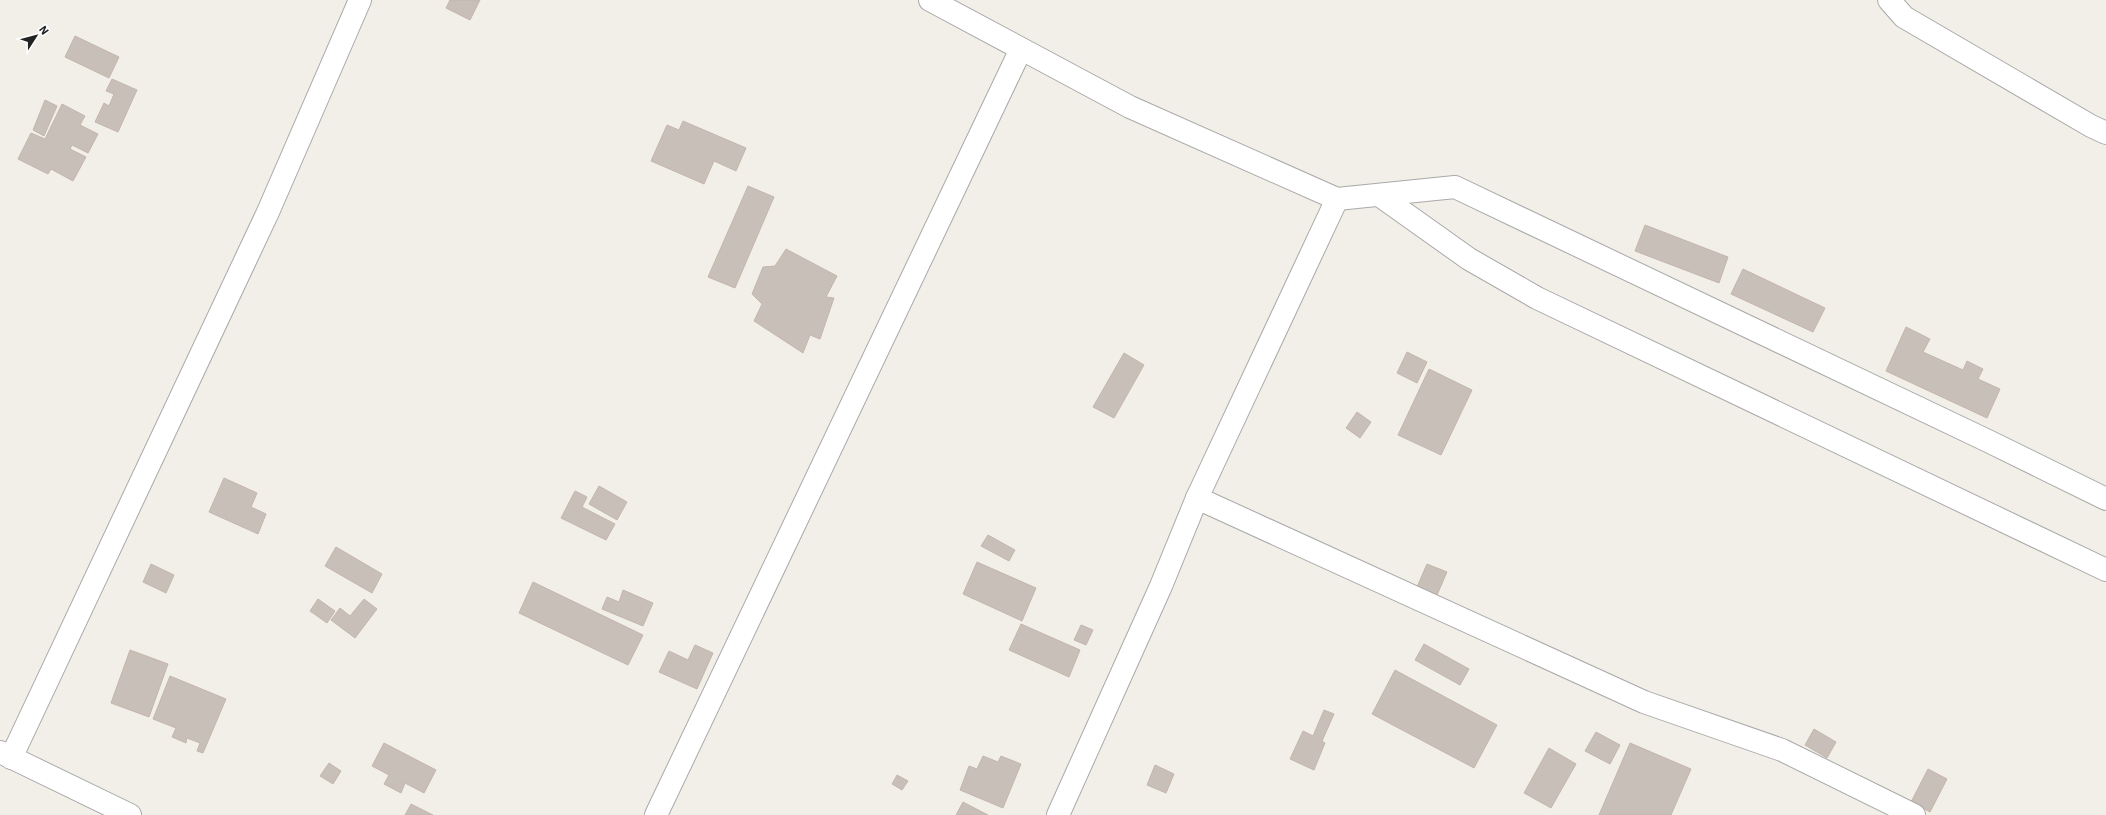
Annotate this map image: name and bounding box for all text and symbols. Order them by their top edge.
north arrow [16,16,56,56]
text: N [36,23,52,37]

